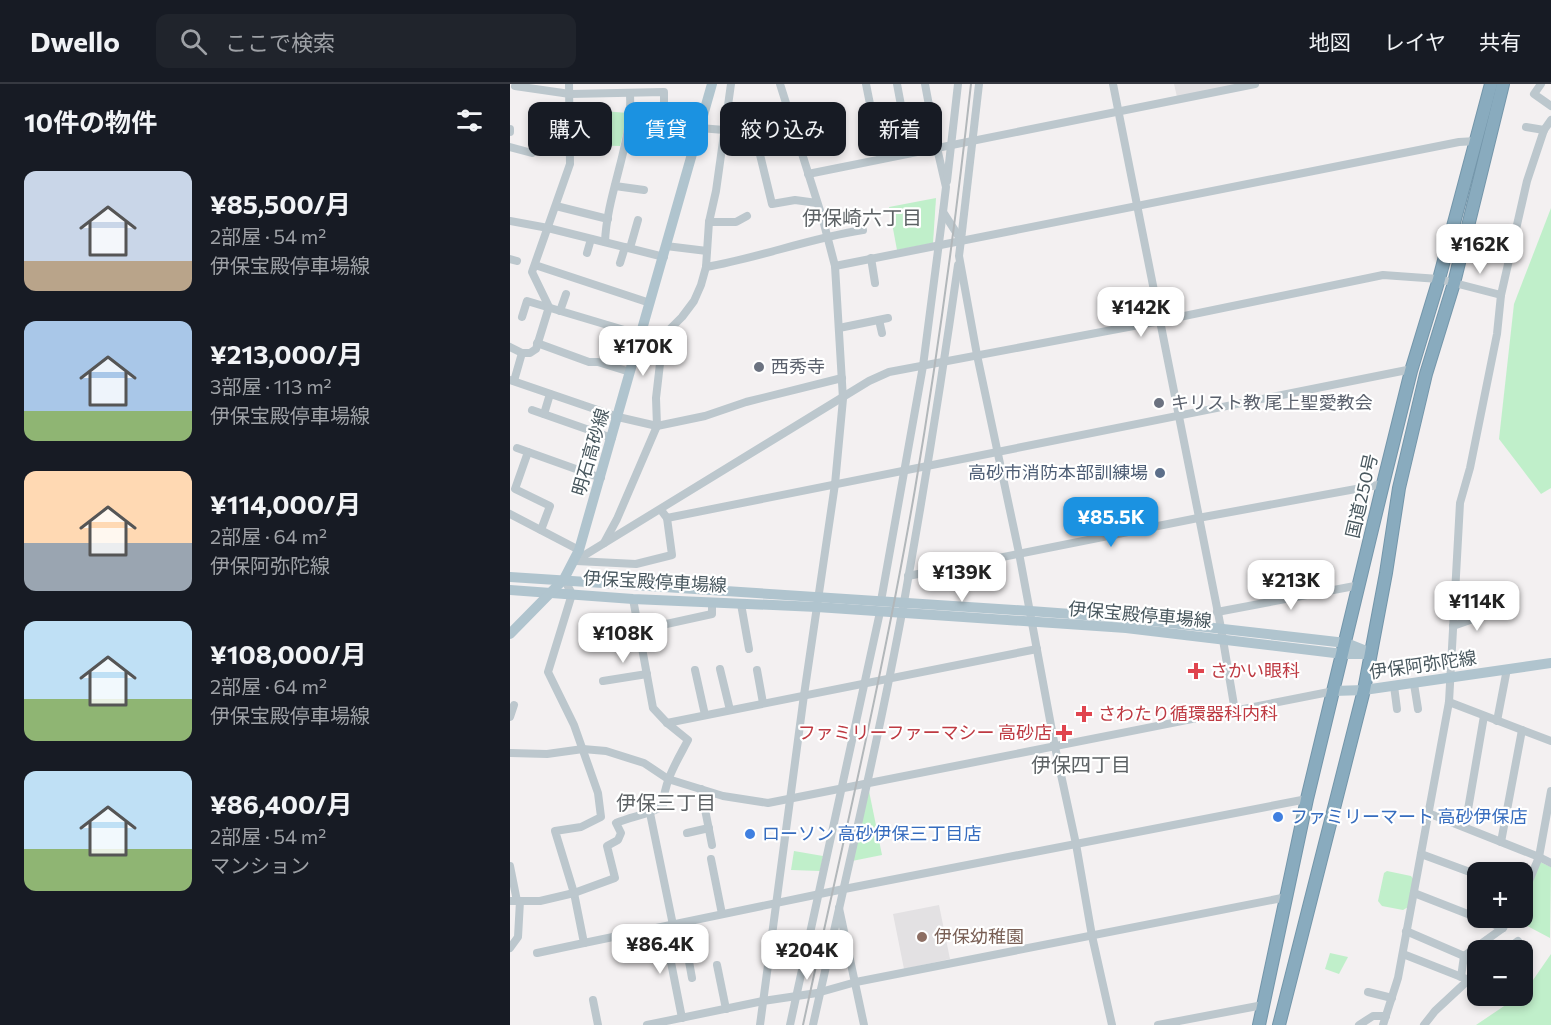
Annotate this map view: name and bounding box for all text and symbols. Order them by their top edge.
search box [156,14,576,68]
text: Dwello [30,24,120,58]
icon: search [177,25,210,58]
text: ここで検索 [225,29,335,56]
text: 地図 [1309,29,1351,54]
text: レイヤ [1384,29,1446,54]
text: 共有 [1479,29,1521,54]
chip: 購入 [528,102,612,156]
chip: 賃貸 [624,102,708,156]
chip: 絞り込み [720,102,846,156]
chip: 新着 [858,102,942,156]
icon: filters [453,104,486,137]
text: 10件の物件 [24,106,157,137]
text: ¥85,500/月 [210,188,351,219]
icon: home [72,195,144,267]
district label: 伊保崎六丁目 [802,205,922,229]
text: 2部屋 · 54 m² [210,224,326,248]
pin: ¥162K [1438,224,1522,275]
text: ¥162K [1450,231,1510,255]
text: 伊保宝殿停車場線 [210,253,370,277]
pin: ¥142K [1099,287,1183,338]
text: ¥142K [1111,294,1171,318]
pin: ¥170K [601,326,685,377]
text: ¥170K [613,333,673,357]
text: ¥213,000/月 [210,338,363,369]
icon: home [72,345,144,417]
place label: 西秀寺 [771,355,825,377]
marker: 西秀寺 [752,360,766,374]
text: 3部屋 · 113 m² [210,374,332,398]
place label: キリスト教 尾上聖愛教会 [1171,391,1372,413]
marker: キリスト教 尾上聖愛教会 [1152,396,1166,410]
text: 伊保宝殿停車場線 [210,403,370,427]
street label: 明石高砂線 [567,405,613,498]
street label: 国道250号 [1341,451,1381,540]
place label: 高砂市消防本部訓練場 [968,461,1148,483]
marker: 高砂市消防本部訓練場 [1153,466,1167,480]
text: ¥114,000/月 [210,488,361,519]
icon: home [72,495,144,567]
pin: ¥85.5K [1062,497,1160,548]
text: ¥85.5K [1077,504,1145,528]
text: 2部屋 · 64 m² [210,524,327,548]
pin: ¥139K [920,552,1004,603]
text: 伊保阿弥陀線 [210,553,330,577]
text: ¥139K [932,559,992,583]
pin: ¥213K [1249,560,1333,611]
street label: 伊保宝殿停車場線 [583,566,728,596]
text: ¥213K [1262,567,1320,591]
pin: ¥114K [1435,581,1519,632]
text: ¥114K [1448,588,1506,612]
street label: 伊保宝殿停車場線 [1067,597,1213,631]
pin: ¥108K [581,613,665,664]
text: ¥108K [592,620,654,644]
text: ¥108,000/月 [210,638,367,669]
icon: home [72,645,144,717]
street label: 伊保阿弥陀線 [1368,646,1478,682]
place label: さかい眼科 [1210,659,1300,681]
marker: さかい眼科 [1187,662,1205,680]
text: 2部屋 · 64 m² [210,674,327,698]
place label: さわたり循環器科内科 [1098,702,1278,724]
text: 伊保宝殿停車場線 [210,703,370,727]
marker: さわたり循環器科内科 [1075,705,1093,723]
place label: ファミリーファーマシー 高砂店 [798,721,1052,743]
marker: ファミリーファーマシー 高砂店 [1057,726,1071,740]
district label: 伊保四丁目 [1031,752,1131,776]
text: ¥86,400/月 [210,788,353,819]
district label: 伊保三丁目 [616,790,716,814]
icon: home [72,795,144,867]
place label: ファミリーマート 高砂伊保店 [1290,805,1527,827]
marker: ファミリーマート 高砂伊保店 [1271,810,1285,824]
place label: ローソン 高砂伊保三丁目店 [762,822,981,844]
text: 2部屋 · 54 m² [210,824,326,848]
marker: ローソン 高砂伊保三丁目店 [743,827,757,841]
text: マンション [210,853,310,877]
map controls [1467,862,1533,1006]
button: + [1467,862,1533,928]
pin: ¥86.4K [611,924,709,975]
place label: 伊保幼稚園 [934,925,1024,947]
pin: ¥204K [765,930,849,981]
marker: 伊保幼稚園 [915,930,929,944]
text: ¥86.4K [626,931,694,955]
text: ¥204K [775,937,839,961]
button: − [1467,940,1533,1006]

